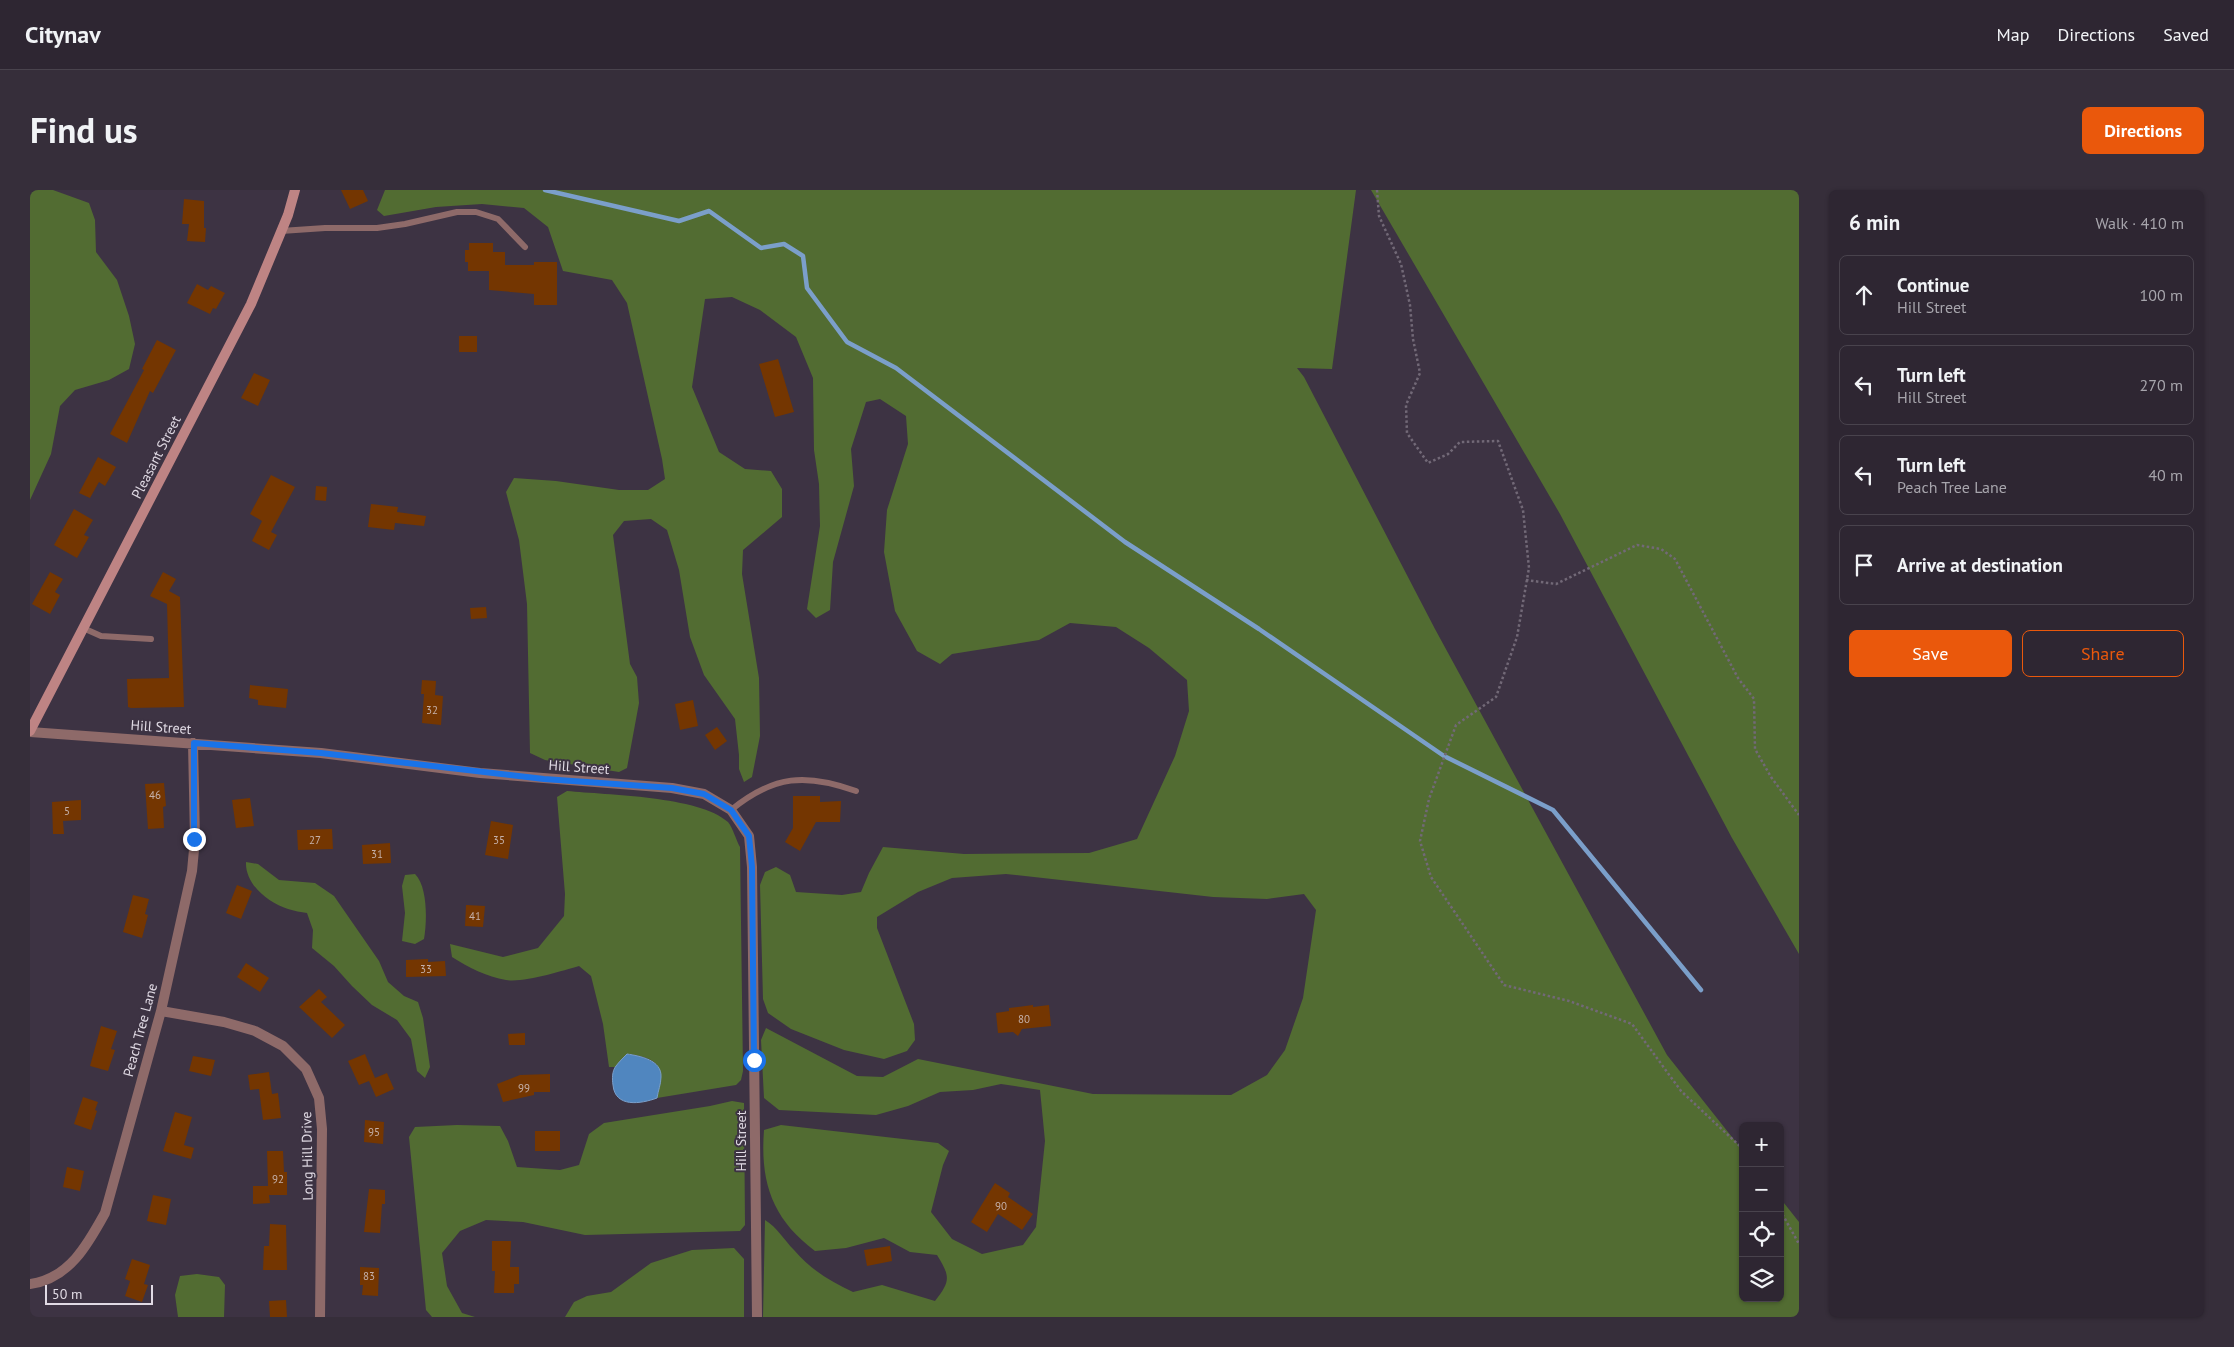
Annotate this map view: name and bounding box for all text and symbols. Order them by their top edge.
text: Citynav [25,19,101,50]
text: Map [1997,23,2029,46]
text: Directions [2057,23,2135,46]
text: Saved [2163,23,2209,46]
text: Find us [30,107,138,153]
button: Directions [2082,107,2204,154]
text: 6 min [1849,209,1900,236]
text: Walk · 410 m [2095,213,2184,233]
text: Continue [1897,273,1969,297]
icon: ahead [1850,281,1878,309]
text: 100 m [2140,285,2183,305]
text: Hill Street [1897,297,1967,317]
text: Turn left [1897,363,1966,387]
icon: left [1850,371,1878,399]
text: 270 m [2140,375,2183,395]
text: Hill Street [1897,387,1967,407]
street label: Pleasant Street [127,412,185,502]
text: Turn left [1897,453,1966,477]
icon: left [1850,461,1878,489]
text: 40 m [2148,465,2183,485]
text: Peach Tree Lane [1897,477,2007,497]
icon: arrive [1850,551,1878,579]
text: Arrive at destination [1897,553,2063,577]
button: Save [1849,630,2012,677]
button: Share [2022,630,2184,677]
house number: 32 [426,703,438,717]
street label: Hill Street [130,716,192,738]
street label: Hill Street [548,756,610,778]
house number: 46 [149,788,161,802]
house number: 5 [64,804,70,818]
route end [183,828,206,851]
house number: 27 [309,833,321,847]
house number: 35 [493,833,505,847]
house number: 31 [371,847,383,861]
house number: 41 [469,909,481,923]
house number: 33 [420,962,432,976]
street label: Peach Tree Lane [119,981,161,1079]
house number: 80 [1018,1012,1030,1026]
route start [743,1049,766,1072]
house number: 99 [518,1081,530,1095]
street label: Hill Street [732,1110,750,1171]
street label: Long Hill Drive [297,1111,317,1201]
map controls [1739,1122,1784,1302]
button: + [1739,1122,1784,1167]
house number: 95 [368,1125,380,1139]
button: − [1739,1167,1784,1212]
house number: 92 [272,1172,284,1186]
house number: 90 [995,1199,1007,1213]
button: locate [1739,1212,1784,1257]
button: layers [1739,1257,1784,1302]
house number: 83 [363,1269,375,1283]
scale bar [45,1282,152,1305]
text: 50 m [52,1285,82,1303]

